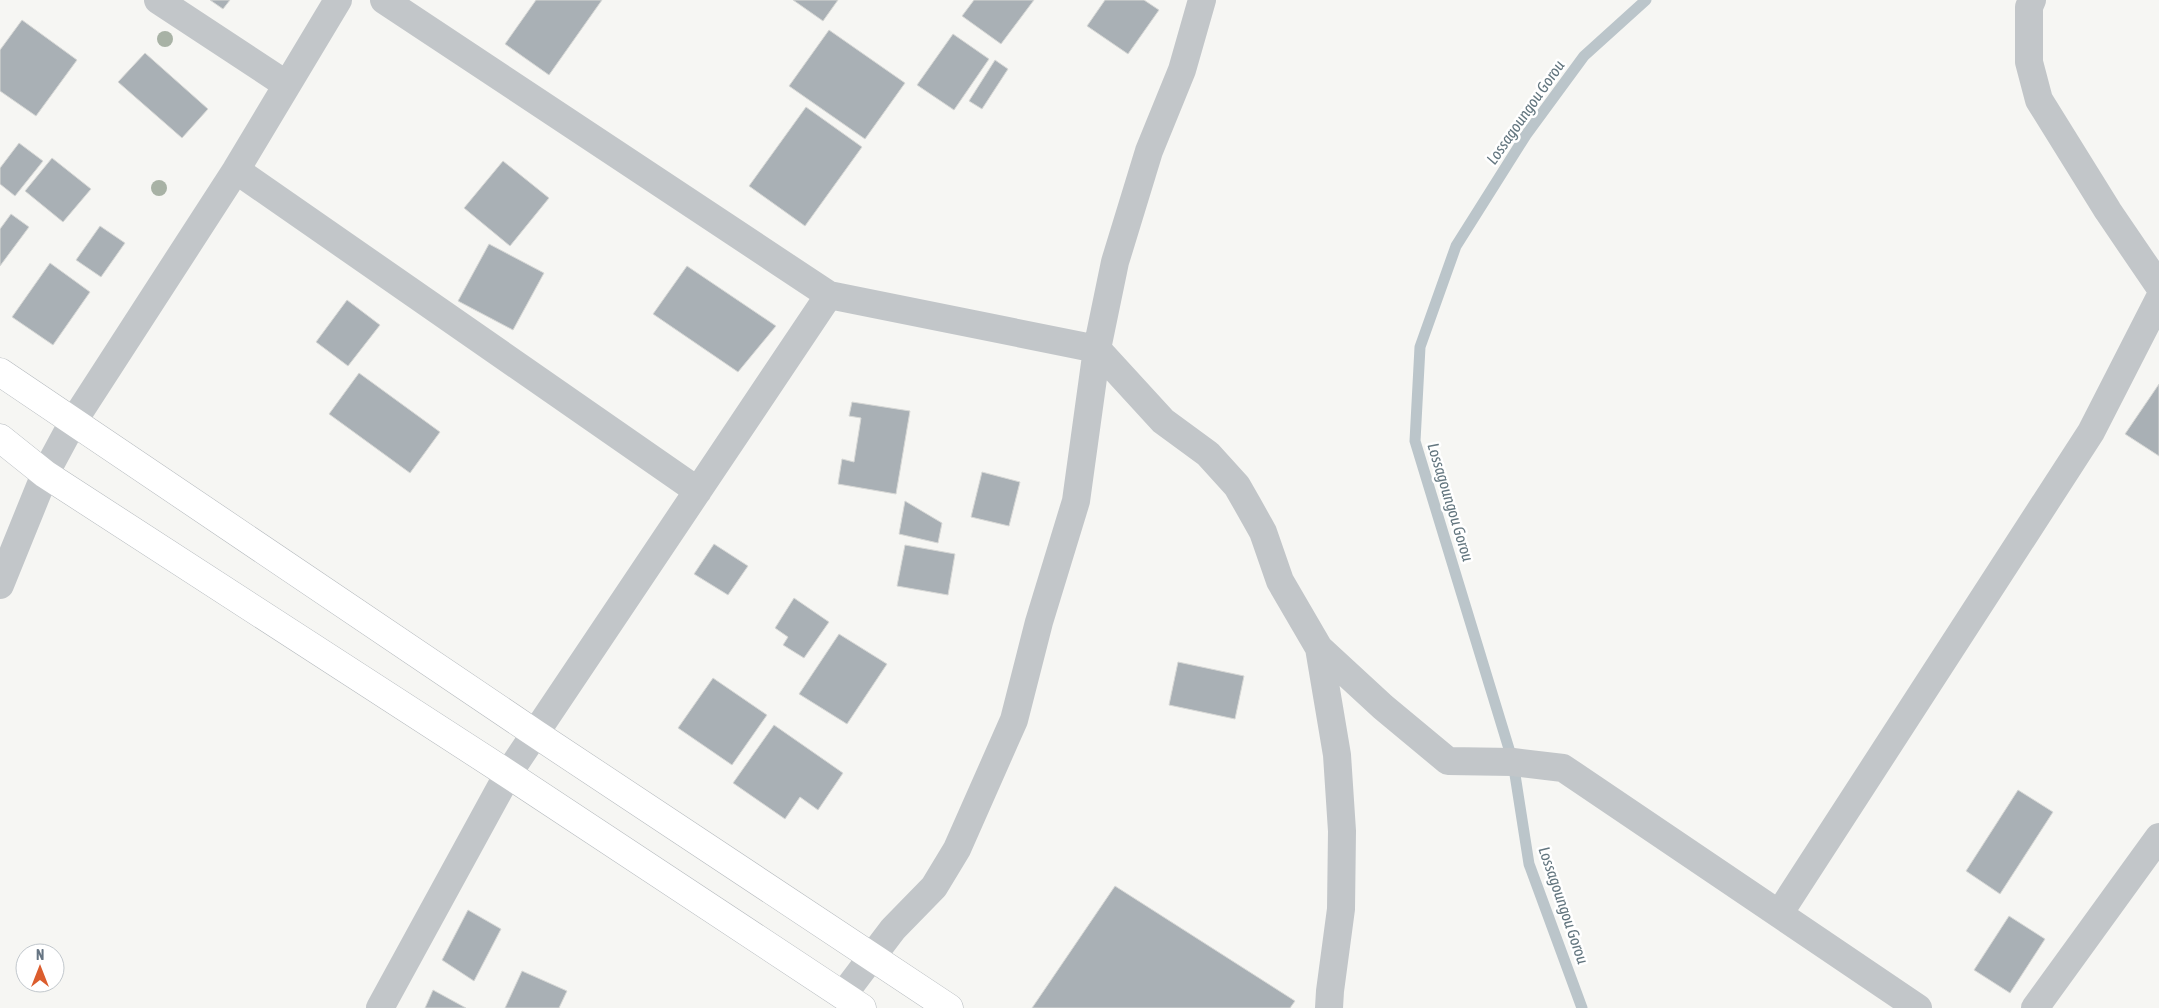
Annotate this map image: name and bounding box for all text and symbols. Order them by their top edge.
water label: Lossagoungou Gorou [1482,56,1569,168]
water label: Lossagoungou Gorou [1423,441,1478,564]
water label: Lossagoungou Gorou [1535,844,1593,967]
north arrow [15,943,65,993]
text: N [36,947,44,963]

